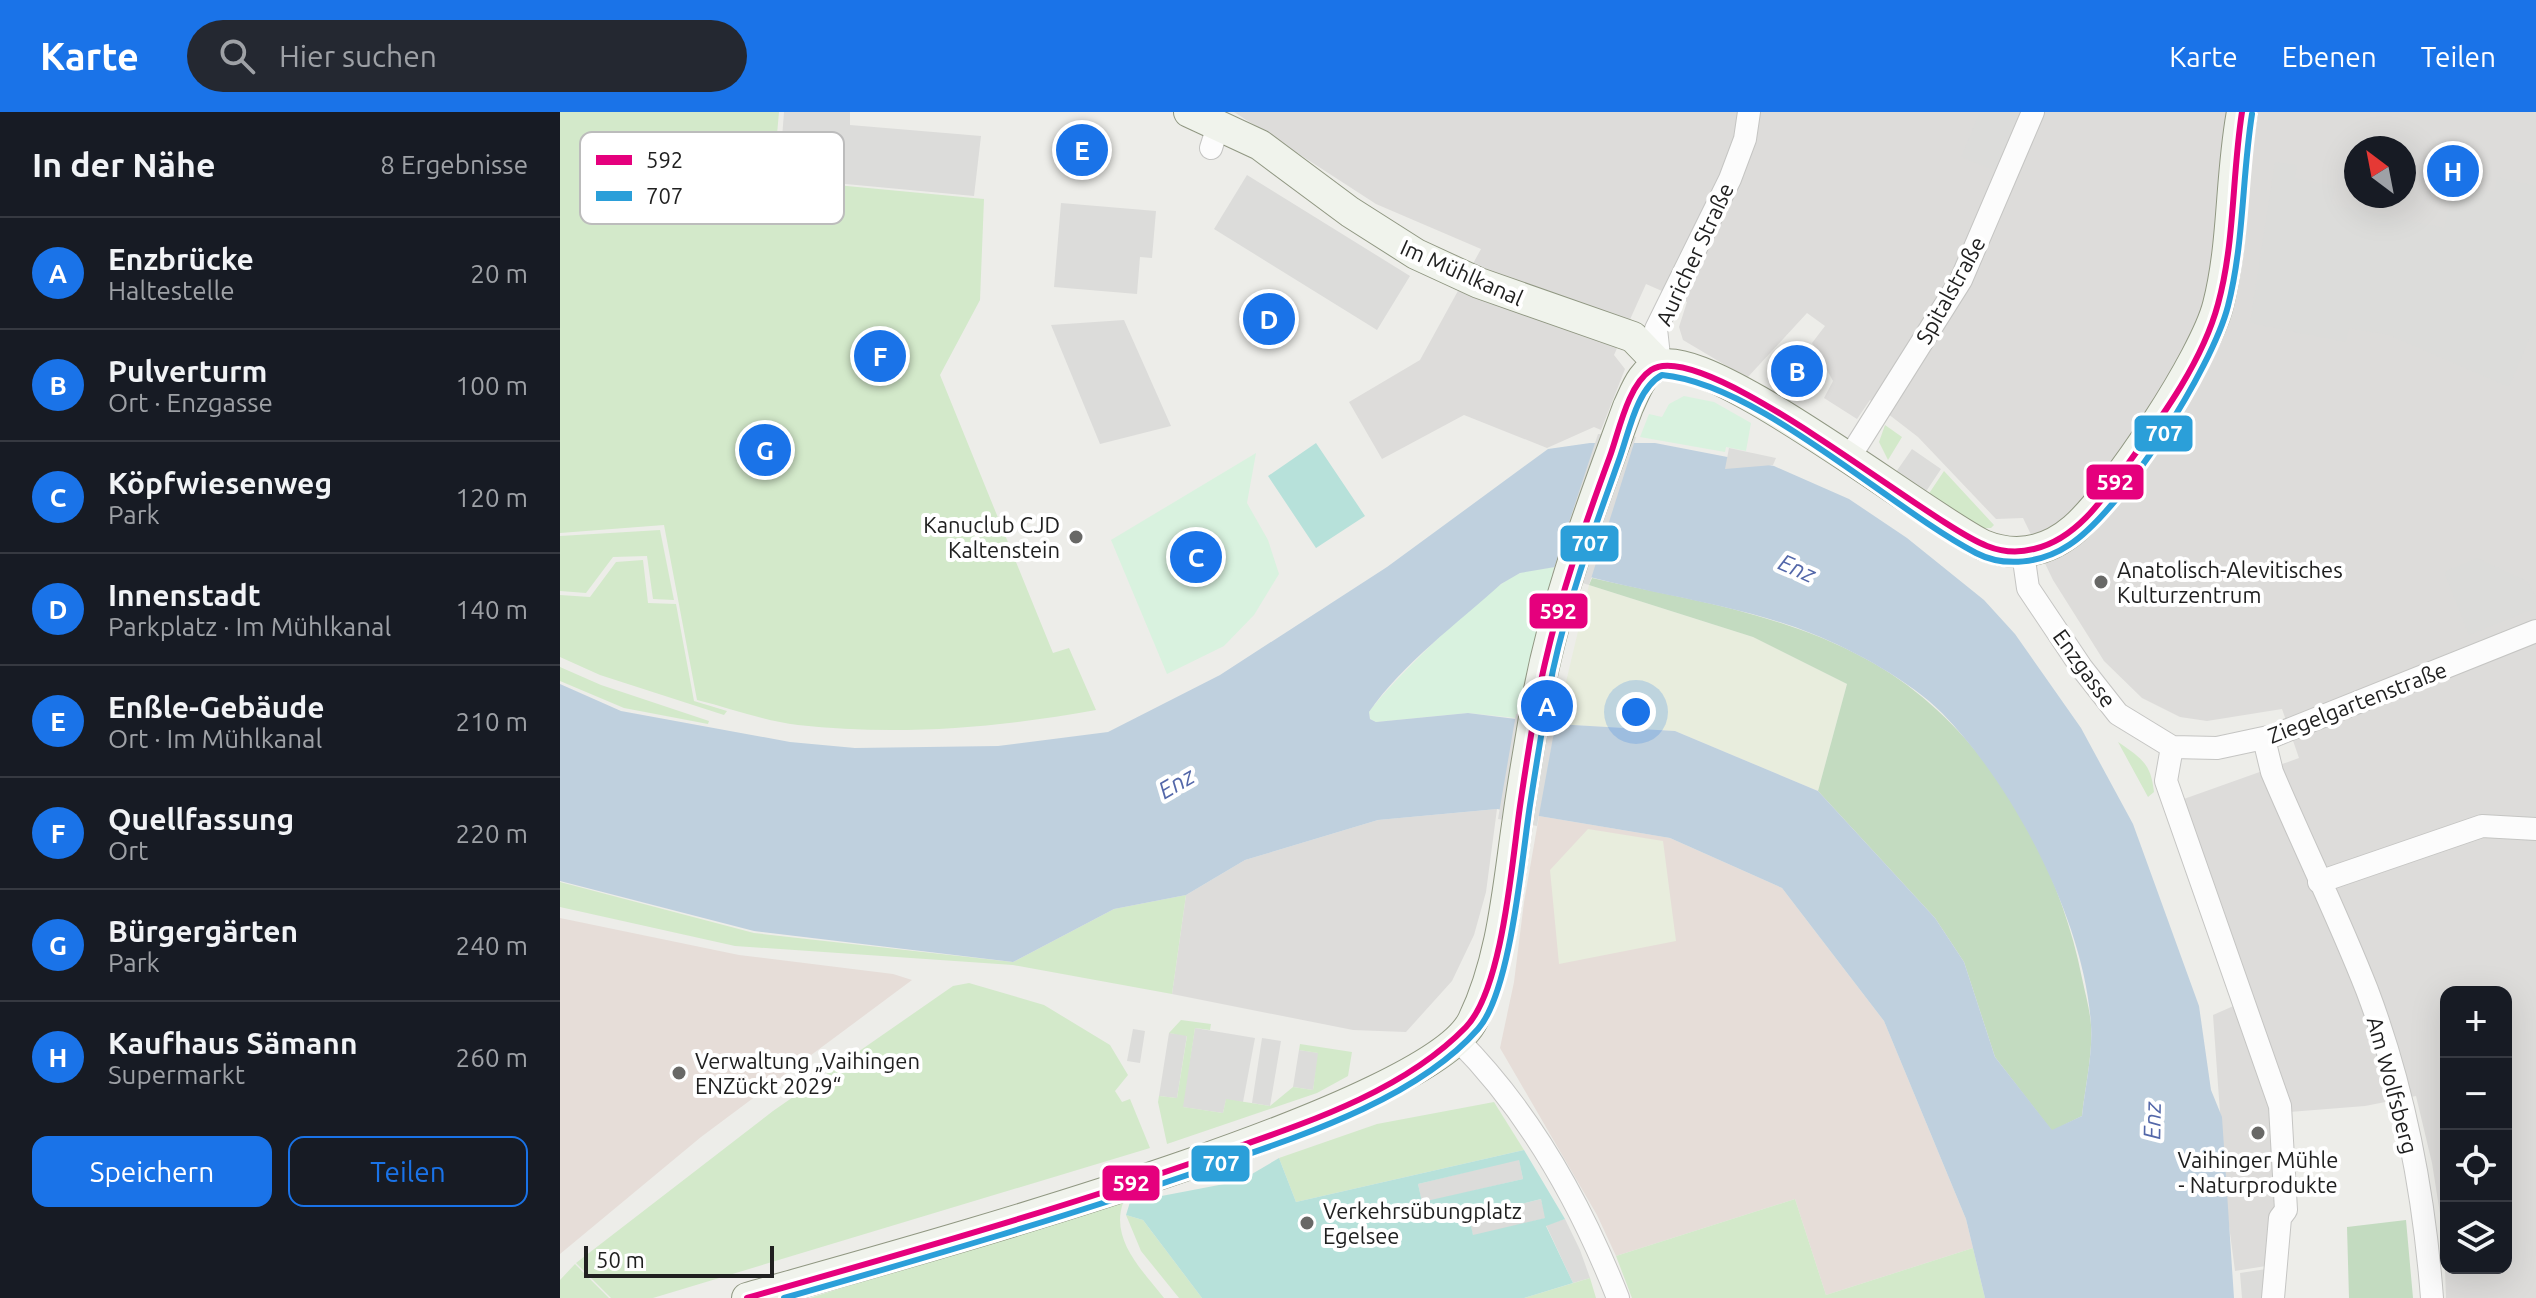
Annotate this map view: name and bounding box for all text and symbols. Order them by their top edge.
search box [187,20,747,92]
icon: search [215,34,259,78]
text: Karte [40,35,139,77]
text: Hier suchen [279,39,437,73]
text: Karte [2169,41,2238,72]
text: Ebenen [2282,41,2377,72]
text: Teilen [2421,41,2496,72]
pin: E [1056,120,1108,180]
legend [580,132,844,224]
north arrow [2344,136,2416,208]
pin: H [2427,141,2479,201]
text: In der Nähe [32,145,215,183]
text: 592 [646,147,683,172]
text: 8 Ergebnisse [380,150,528,179]
street label: Auricher Straße [1650,179,1738,329]
text: 707 [646,183,683,208]
street label: Spitalstraße [1910,232,1990,348]
street label: Im Mühlkanal [1397,234,1527,310]
text: Enzbrücke [108,242,254,276]
text: A [49,259,67,288]
text: 20 m [470,259,528,288]
text: Haltestelle [108,276,235,305]
pin: D [1243,289,1295,349]
pin: F [854,326,906,386]
pin: B [1771,341,1823,401]
text: Pulverturm [108,354,267,388]
text: B [49,371,67,400]
text: 100 m [456,371,528,400]
text: Ort · Enzgasse [108,388,273,417]
line badge: 707 [2133,414,2194,453]
pin: G [739,420,791,480]
text: 707 [2145,420,2183,445]
line badge: 592 [2085,463,2145,501]
text: Köpfwiesenweg [108,466,332,500]
text: 592 [2096,469,2134,494]
text: C [50,483,66,512]
text: 120 m [456,483,528,512]
text: Park [108,500,160,529]
place label: Kanuclub CJD Kaltenstein [923,512,1060,562]
line badge: 707 [1559,524,1620,563]
pin: C [1170,527,1222,587]
marker: Kanuclub CJD Kaltenstein [1067,528,1085,546]
text: 707 [1571,530,1609,555]
water label: Enz [1775,548,1821,588]
place label: Anatolisch-Alevitisches Kulturzentrum [2117,557,2343,607]
marker: Anatolisch-Alevitisches Kulturzentrum [2092,573,2110,591]
text: Innenstadt [108,578,261,612]
line badge: 592 [1528,592,1589,630]
text: D [49,595,67,624]
text: 140 m [456,595,528,624]
text: 592 [1539,598,1577,623]
text: Parkplatz · Im Mühlkanal [108,612,391,641]
street label: Enzgasse [2048,624,2122,712]
street label: Ziegelgartenstraße [2264,656,2450,748]
pin: A [1521,676,1573,736]
text: Enßle-Gebäude [108,690,325,724]
your location [1616,692,1656,732]
text: E [50,707,66,736]
text: 210 m [456,707,528,736]
text: Ort · Im Mühlkanal [108,724,322,753]
water label: Enz [1153,761,1200,804]
text: Quellfassung [108,802,294,836]
text: F [51,819,65,848]
text: 220 m [456,819,528,848]
text: Ort [108,836,148,865]
text: Bürgergärten [108,914,298,948]
text: G [49,931,67,960]
text: 240 m [456,931,528,960]
text: Park [108,948,160,977]
map controls [2440,986,2512,1274]
button: + [2440,986,2512,1058]
street label: Am Wolfsberg [2363,1014,2423,1156]
text: Kaufhaus Sämann [108,1026,357,1060]
text: H [49,1043,67,1072]
text: 260 m [456,1043,528,1072]
place label: Verwaltung „Vaihingen ENZückt 2029“ [695,1048,920,1098]
button: − [2440,1058,2512,1130]
text: Supermarkt [108,1060,245,1089]
marker: Verwaltung „Vaihingen ENZückt 2029“ [670,1064,688,1082]
water label: Enz [2138,1101,2166,1140]
marker: Vaihinger Mühle - Naturprodukte [2249,1124,2267,1142]
button: locate [2440,1130,2512,1202]
button: Speichern [32,1136,272,1207]
button: Teilen [288,1136,528,1207]
line badge: 707 [1190,1144,1251,1183]
place label: Vaihinger Mühle - Naturprodukte [2177,1147,2339,1197]
text: 707 [1202,1150,1240,1175]
line badge: 592 [1101,1164,1161,1202]
text: 592 [1112,1170,1150,1195]
place label: Verkehrsübungplatz Egelsee [1323,1198,1522,1248]
button: layers [2440,1202,2512,1274]
marker: Verkehrsübungplatz Egelsee [1298,1214,1316,1232]
scale bar [584,1242,774,1278]
text: 50 m [596,1247,645,1272]

